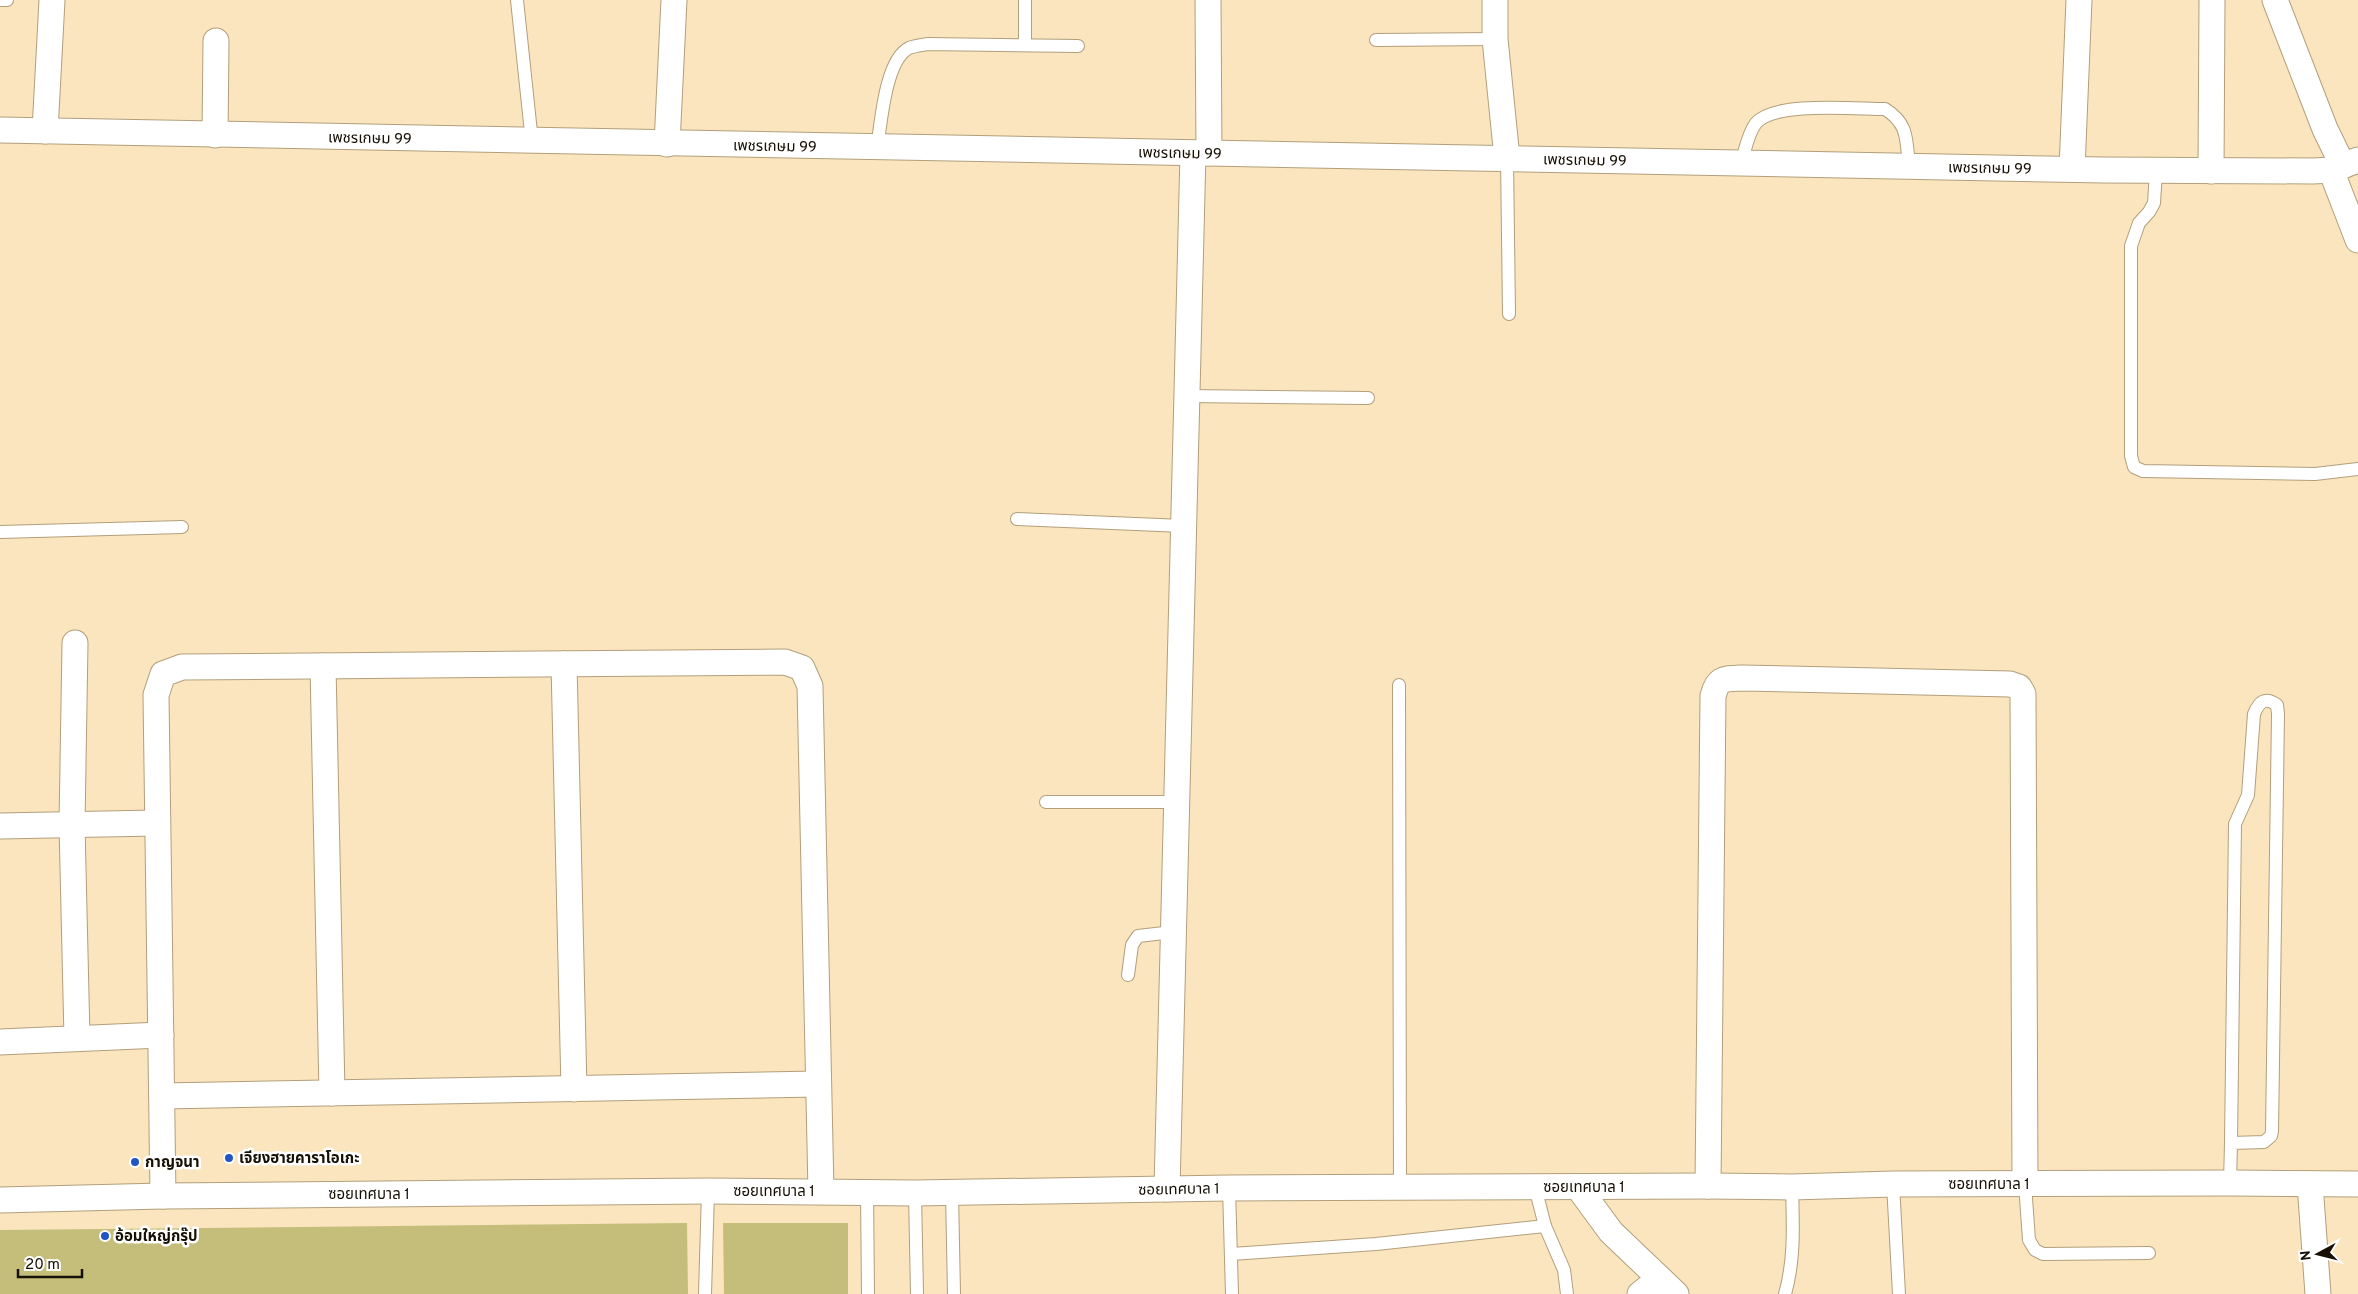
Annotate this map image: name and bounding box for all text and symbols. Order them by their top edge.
street label: เพชรเกษม 99 [328,129,412,150]
street label: เพชรเกษม 99 [733,137,817,158]
street label: เพชรเกษม 99 [1138,144,1222,165]
street label: เพชรเกษม 99 [1543,151,1627,172]
street label: เพชรเกษม 99 [1948,159,2032,180]
place label: เจียงฮายคาราโอเกะ [239,1150,360,1169]
marker: เจียงฮายคาราโอเกะ [223,1152,235,1164]
place label: กาญจนา [145,1154,200,1173]
marker: กาญจนา [129,1156,141,1168]
street label: ซอยเทศบาล 1 [1948,1176,2030,1195]
street label: ซอยเทศบาล 1 [1543,1179,1625,1198]
street label: ซอยเทศบาล 1 [1138,1180,1220,1201]
street label: ซอยเทศบาล 1 [733,1183,815,1202]
street label: ซอยเทศบาล 1 [328,1186,410,1205]
place label: อ้อมใหญ่กรุ๊ป [115,1227,198,1247]
north arrow [2293,1229,2343,1279]
marker: อ้อมใหญ่กรุ๊ป [99,1230,111,1242]
scale bar [18,1246,81,1278]
text: N [2298,1249,2316,1261]
text: 20 m [25,1256,60,1275]

